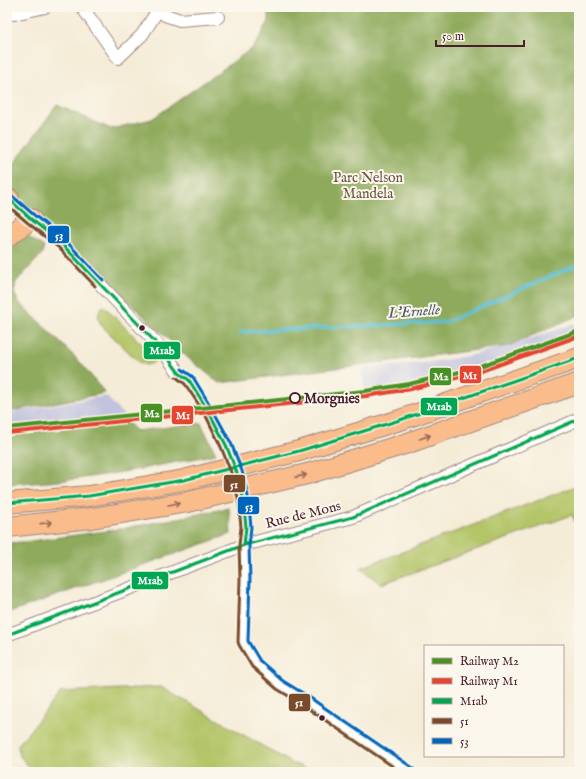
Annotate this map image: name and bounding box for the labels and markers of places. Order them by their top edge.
unlabelled marker [137,323,147,333]
place label: Morgnies [304,390,360,408]
marker: Morgnies [289,392,301,404]
unlabelled marker [317,713,327,723]

